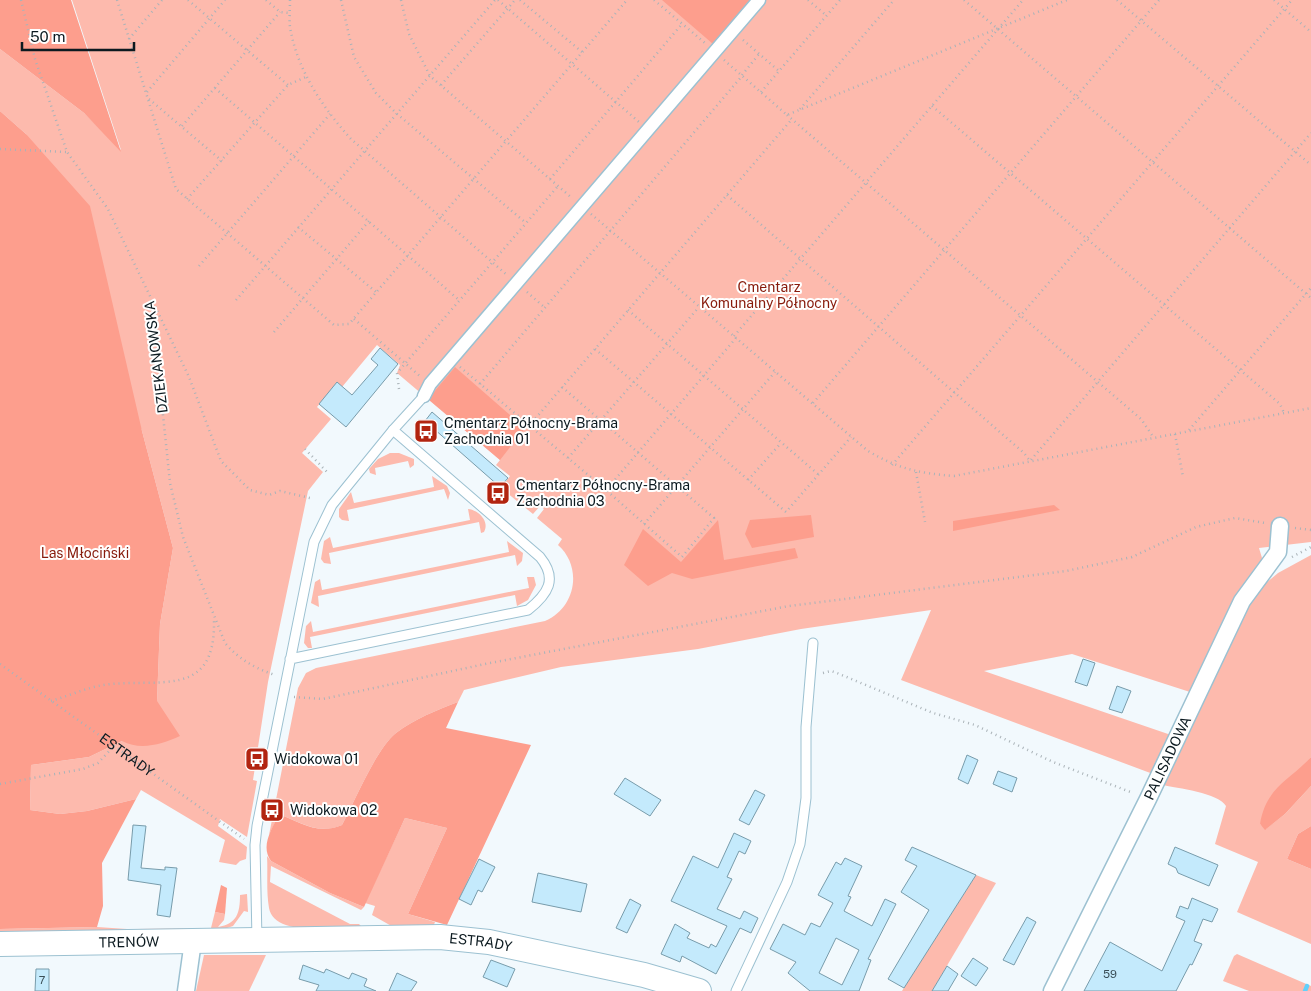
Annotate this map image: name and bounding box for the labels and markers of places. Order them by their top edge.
place label: Cmentarz Północny-Brama Zachodnia 01 [444,415,618,447]
bus stop icon: Cmentarz Północny-Brama Zachodnia 01 [413,418,439,444]
place label: Cmentarz Północny-Brama Zachodnia 03 [516,477,690,509]
bus stop icon: Cmentarz Północny-Brama Zachodnia 03 [485,480,511,506]
bus stop icon: Widokowa 01 [244,746,270,772]
place label: Widokowa 01 [274,751,359,767]
bus stop icon: Widokowa 02 [259,797,285,823]
place label: Widokowa 02 [290,802,377,818]

